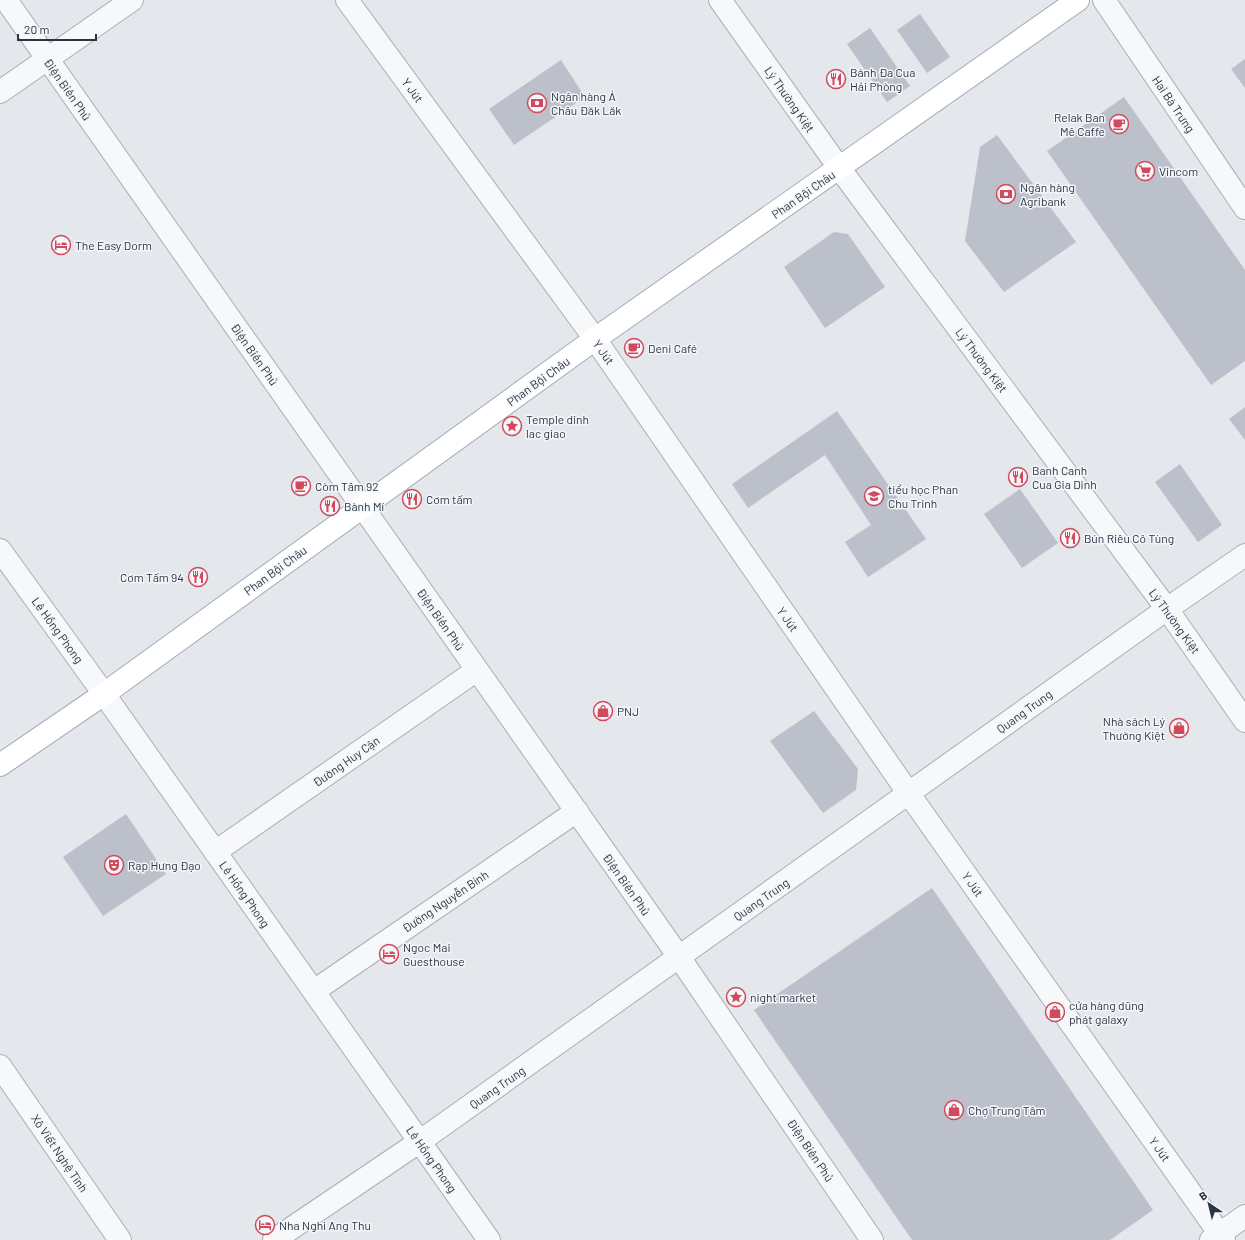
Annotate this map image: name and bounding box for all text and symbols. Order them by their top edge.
scale bar [18,16,96,42]
text: 20 m [24,22,50,36]
street label: Điện Biên Phủ [41,55,95,123]
street label: Lý Thường Kiệt [762,63,818,135]
place label: Bánh Đa Cua Hải Phòng [850,65,915,93]
restaurant icon: Bánh Đa Cua Hải Phòng [825,68,847,90]
street label: Hai Bà Trưng [1150,73,1198,135]
street label: Y Jút [399,75,427,105]
place label: Ngân hàng Á Châu Đăk Lăk [551,89,621,117]
bank icon: Ngân hàng Á Châu Đăk Lăk [526,92,548,114]
place label: Relak Ban Mê Caffe [1054,110,1105,138]
cafe icon: Relak Ban Mê Caffe [1108,113,1130,135]
supermarket icon: Vincom [1134,160,1156,182]
place label: Vincom [1159,164,1198,178]
street label: Phan Bội Châu [769,167,837,221]
place label: Ngân hàng Agribank [1020,180,1075,208]
bank icon: Ngân hàng Agribank [995,183,1017,205]
hotel icon: The Easy Dorm [50,234,72,256]
place label: The Easy Dorm [75,238,152,252]
street label: Điện Biên Phủ [228,320,282,388]
street label: Lý Thường Kiệt [953,325,1011,395]
street label: Y Jút [591,337,617,367]
cafe icon: Deni Café [623,337,645,359]
place label: Deni Café [648,341,697,355]
street label: Phan Bội Châu [504,354,572,408]
place label: Temple dinh lac giao [526,412,589,440]
place icon: Temple dinh lac giao [501,415,523,437]
place label: Banh Canh Cua Gia Dinh [1032,463,1097,491]
restaurant icon: Banh Canh Cua Gia Dinh [1007,466,1029,488]
cafe icon: Còm Tâm 92 [290,475,312,497]
place label: Còm Tâm 92 [315,479,379,493]
place label: tiểu học Phan Chu Trinh [888,482,958,510]
school or university icon: tiểu học Phan Chu Trinh [863,485,885,507]
restaurant icon: Cơm tấm [401,488,423,510]
place label: Cơm tấm [426,492,473,506]
restaurant icon: Bành Mí [319,495,341,517]
place label: Bành Mí [344,499,384,513]
restaurant icon: Bún Riêu Cô Tùng [1059,527,1081,549]
place label: Bún Riêu Cô Tùng [1084,531,1174,545]
street label: Phan Bội Châu [241,543,309,597]
restaurant icon: Cơm Tấm 94 [187,566,209,588]
place label: Cơm Tấm 94 [120,570,184,584]
street label: Điện Biên Phủ [414,585,468,653]
street label: Lý Thường Kiệt [1147,586,1203,656]
street label: Lê Hồng Phong [29,594,87,666]
street label: Y Jút [775,604,801,634]
street label: Quang Trung [994,686,1054,736]
shop icon: PNJ [592,700,614,722]
place label: PNJ [617,704,639,718]
place label: Nhà sách Lý Thường Kiệt [1102,714,1165,742]
shop icon: Nhà sách Lý Thường Kiệt [1168,717,1190,739]
street label: Đường Huy Cận [310,733,382,789]
street label: Điện Biên Phủ [600,850,654,918]
theatre icon: Rạp Hưng Đạo [103,854,125,876]
place label: Rạp Hưng Đạo [128,858,201,872]
street label: Lê Hồng Phong [217,858,273,930]
street label: Đường Nguyễn Bính [399,867,491,935]
street label: Y Jút [960,869,986,899]
street label: Quang Trung [731,875,791,923]
place label: Ngoc Mai Guesthouse [403,940,465,968]
hotel icon: Ngoc Mai Guesthouse [378,943,400,965]
place icon: night market [725,986,747,1008]
place label: night market [750,990,816,1004]
place label: cửa hàng dũng phát galaxy [1069,998,1144,1026]
shop icon: cửa hàng dũng phát galaxy [1044,1001,1066,1023]
street label: Quang Trung [467,1063,527,1111]
shop icon: Chợ Trung Tâm [943,1099,965,1121]
place label: Chợ Trung Tâm [968,1103,1046,1117]
street label: Xô Viết Nghệ Tĩnh [29,1111,91,1195]
street label: Điện Biên Phủ [785,1116,837,1184]
street label: Lê Hồng Phong [404,1123,460,1195]
street label: Y Jút [1147,1134,1173,1164]
north arrow [1189,1184,1229,1224]
text: B [1196,1188,1210,1203]
hotel icon: Nha Nghi Ang Thu [254,1214,276,1236]
place label: Nha Nghi Ang Thu [279,1218,371,1232]

